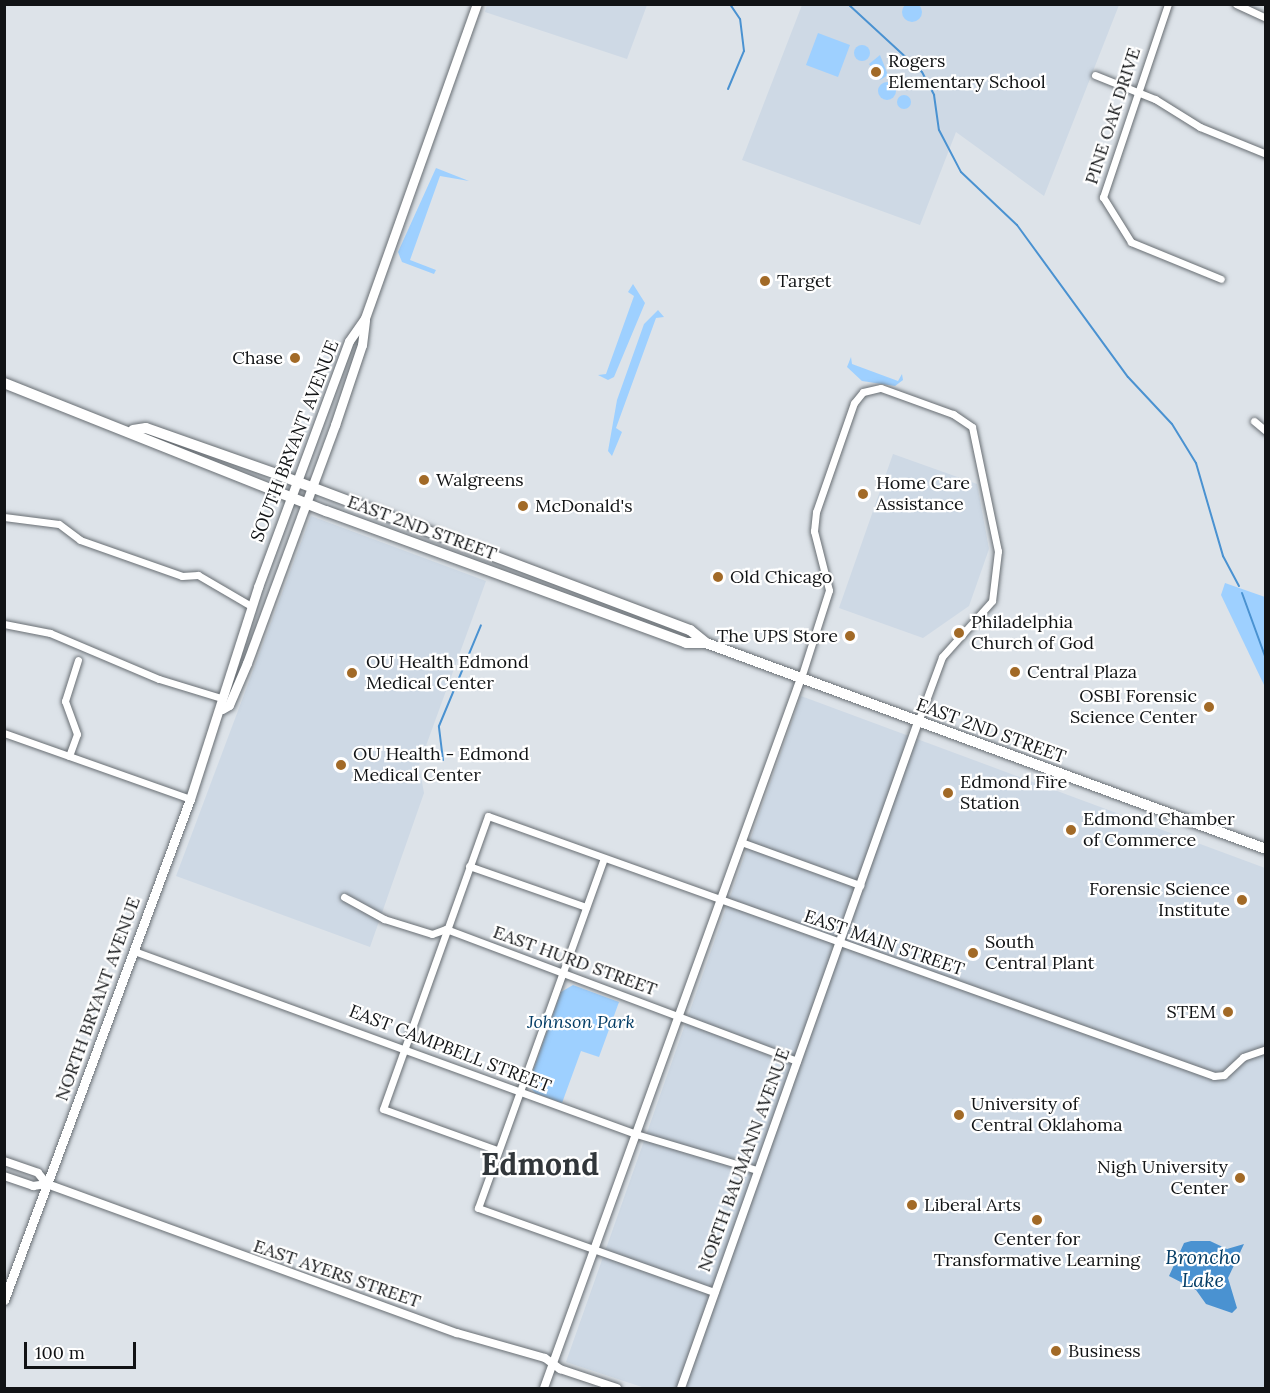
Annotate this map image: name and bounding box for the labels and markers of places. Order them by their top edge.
place label: Rogers Elementary School [888,51,1046,94]
marker: Rogers Elementary School [869,65,883,79]
place label: Target [777,270,832,292]
marker: Target [758,274,772,288]
place label: Chase [232,347,283,369]
marker: Chase [288,351,302,365]
place label: Walgreens [436,469,524,491]
marker: Walgreens [417,473,431,487]
place label: Home Care Assistance [876,473,970,516]
marker: Home Care Assistance [854,485,872,503]
place label: McDonald's [535,495,633,517]
marker: McDonald's [516,499,530,513]
place label: Old Chicago [730,566,832,588]
marker: Old Chicago [711,570,725,584]
place label: Philadelphia Church of God [971,612,1094,654]
place label: The UPS Store [717,625,838,647]
marker: Philadelphia Church of God [952,626,966,640]
marker: The UPS Store [843,629,857,643]
place label: OU Health Edmond Medical Center [366,652,529,694]
place label: Central Plaza [1027,661,1137,683]
marker: OU Health Edmond Medical Center [343,664,361,682]
marker: Central Plaza [1008,665,1022,679]
place label: OSBI Forensic Science Center [1070,686,1197,728]
marker: OSBI Forensic Science Center [1202,700,1216,714]
place label: OU Health - Edmond Medical Center [353,744,529,786]
marker: OU Health - Edmond Medical Center [334,758,348,772]
place label: Edmond Fire Station [960,772,1067,814]
marker: Edmond Fire Station [941,786,955,800]
place label: Edmond Chamber of Commerce [1083,809,1235,852]
marker: Edmond Chamber of Commerce [1064,823,1078,837]
place label: Forensic Science Institute [1089,879,1230,922]
marker: Forensic Science Institute [1235,893,1249,907]
place label: South Central Plant [985,932,1094,974]
marker: South Central Plant [966,946,980,960]
place label: STEM [1167,1001,1216,1023]
marker: STEM [1221,1005,1235,1019]
place label: University of Central Oklahoma [971,1094,1122,1136]
marker: University of Central Oklahoma [952,1108,966,1122]
place label: Nigh University Center [1097,1157,1228,1200]
marker: Nigh University Center [1233,1171,1247,1185]
place label: Liberal Arts [924,1194,1021,1216]
marker: Liberal Arts [905,1198,919,1212]
marker: Center for Transformative Learning [1030,1213,1044,1227]
place label: Center for Transformative Learning [934,1229,1140,1272]
place label: Business [1068,1340,1141,1362]
marker: Business [1049,1344,1063,1358]

